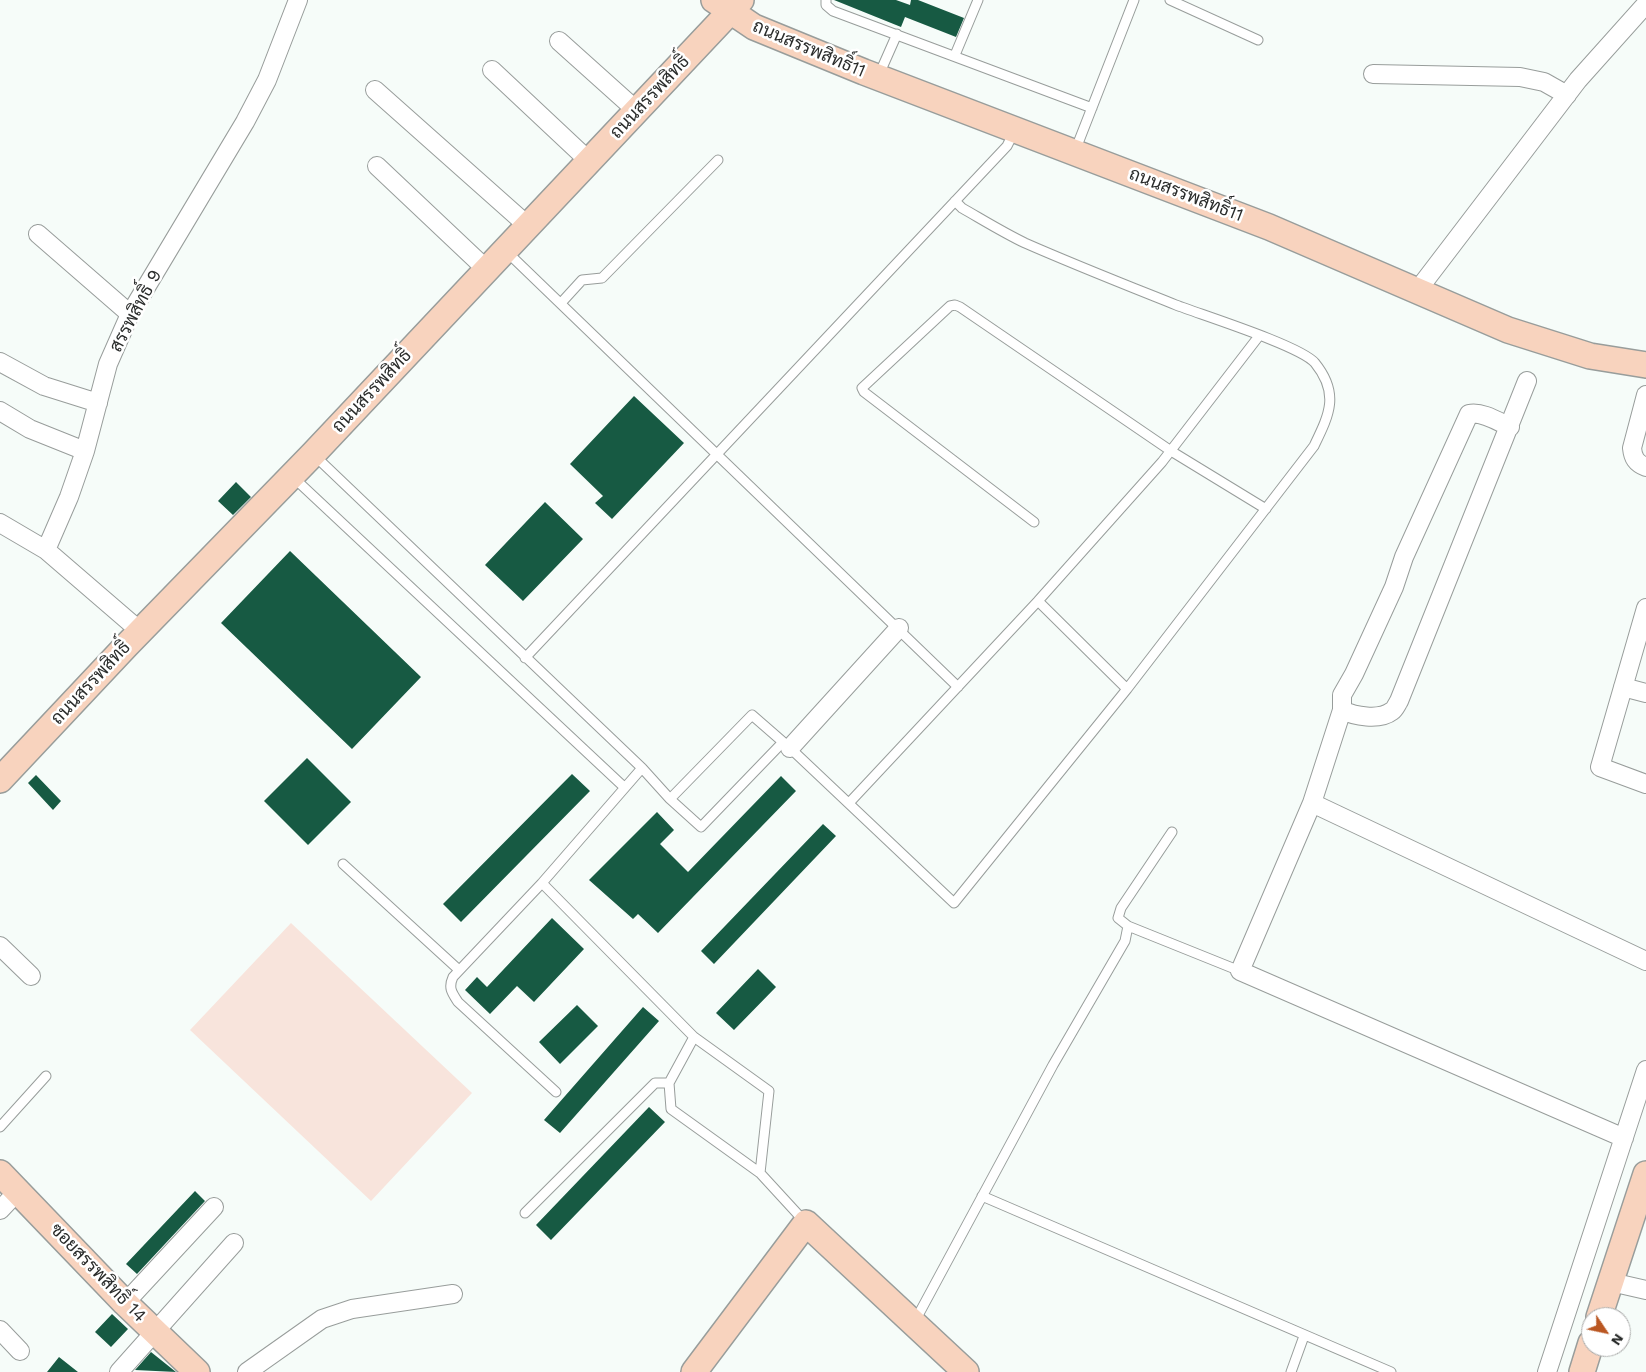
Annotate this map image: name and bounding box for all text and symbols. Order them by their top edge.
street label: ถนนสรรพสิทธิ์11 [749,16,869,82]
street label: ถนนสรรพสิทธิ์ [606,51,694,143]
street label: ถนนสรรพสิทธิ์11 [1126,163,1246,227]
street label: สรรพสิทธิ์ 9 [105,266,167,356]
street label: ถนนสรรพสิทธิ์ [328,345,416,437]
street label: ถนนสรรพสิทธิ์ [47,637,135,729]
street label: ซอยสรรพสิทธิ์ 14 [45,1219,151,1327]
north arrow [1581,1307,1631,1357]
text: N [1608,1331,1627,1349]

